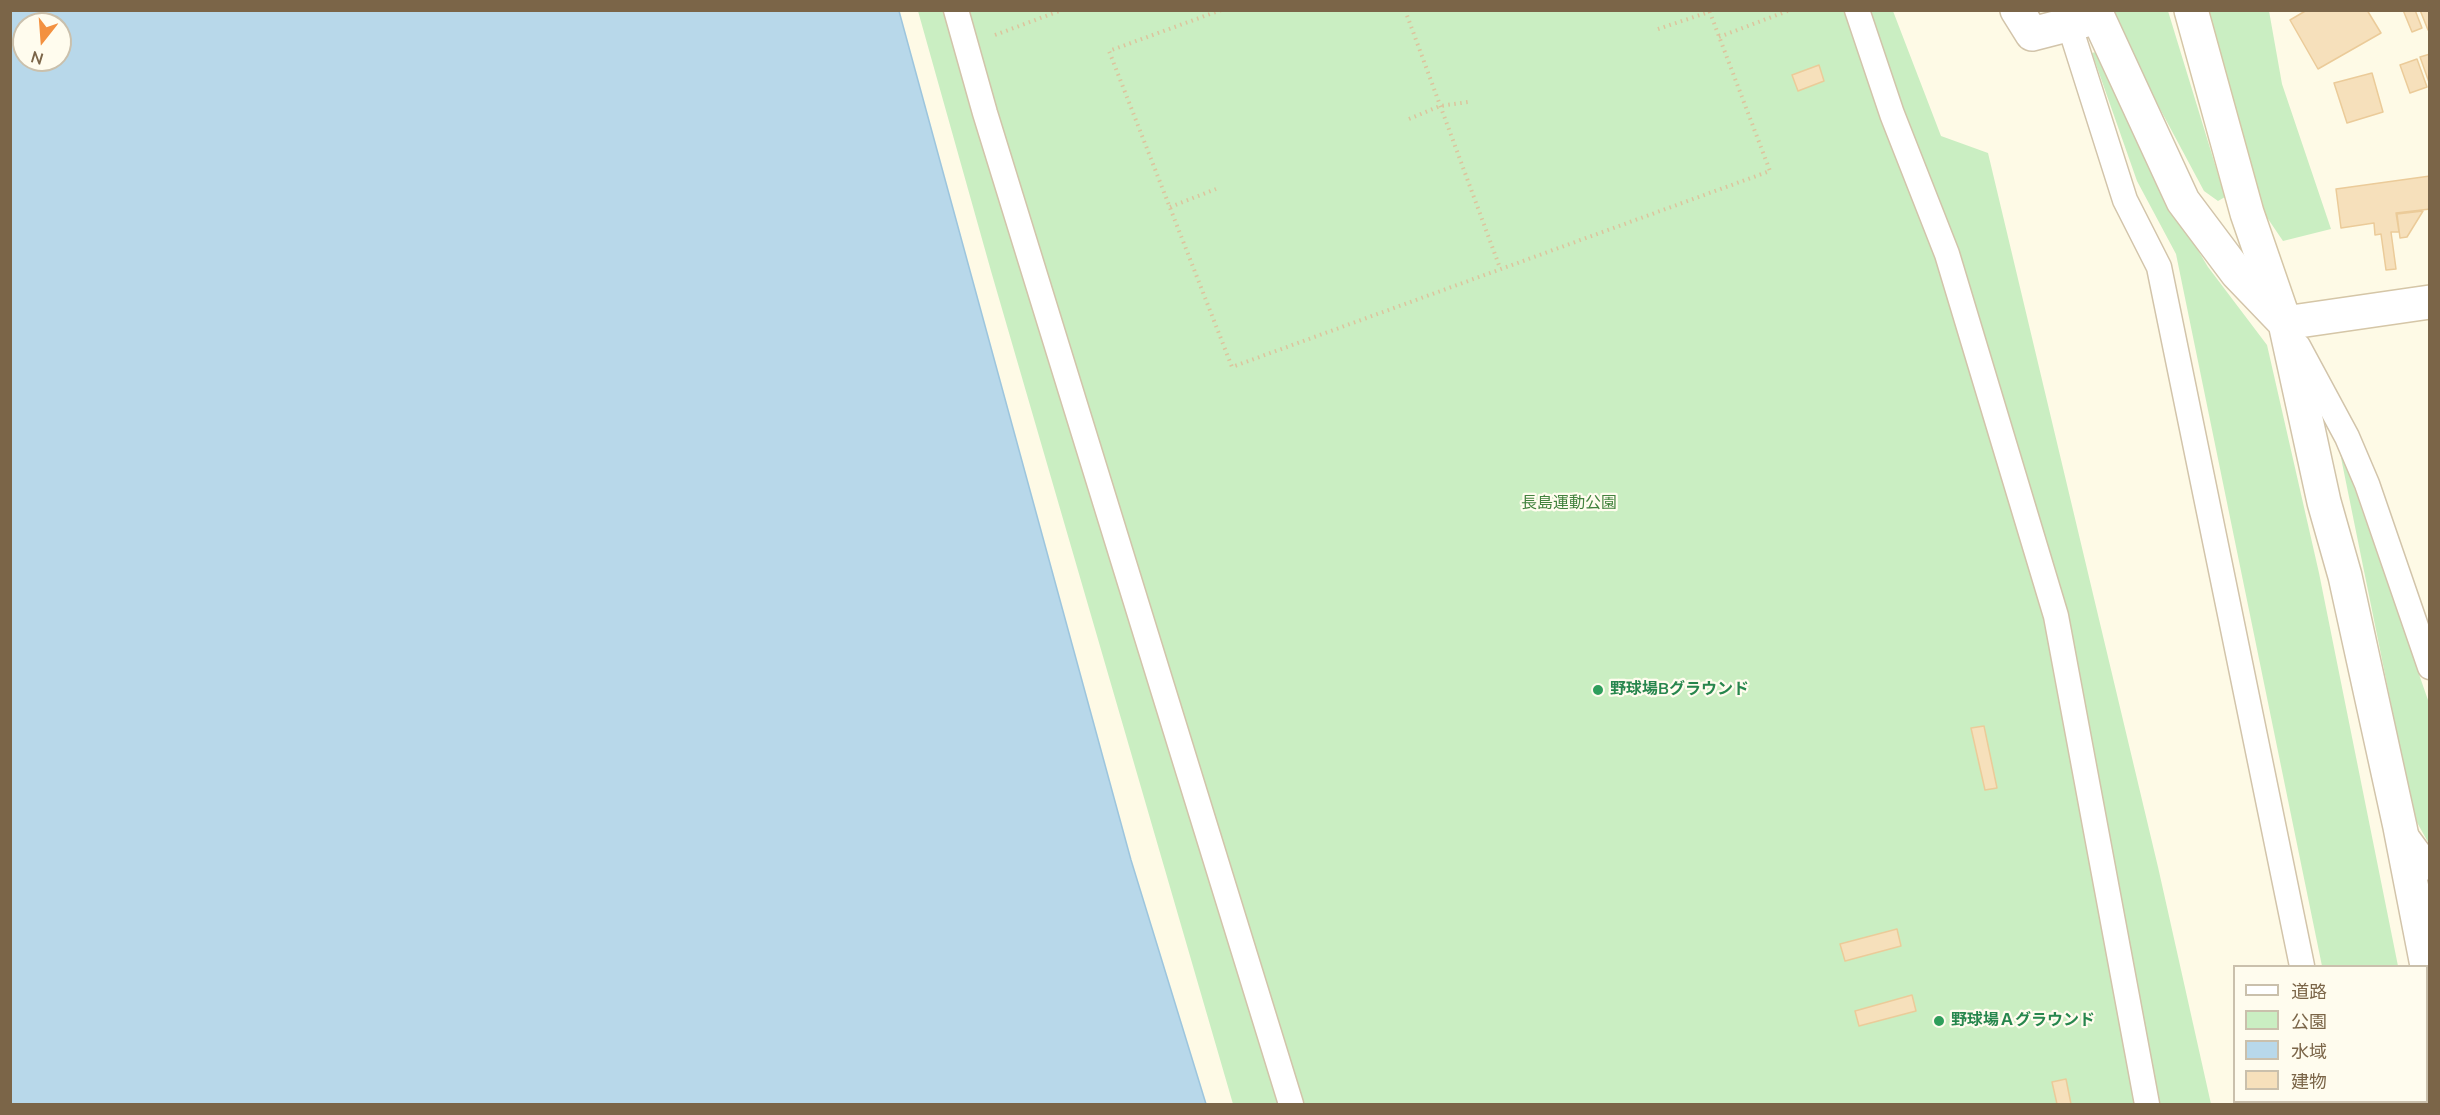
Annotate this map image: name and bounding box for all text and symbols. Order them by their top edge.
north arrow [12,12,72,72]
text: N [28,45,46,70]
park label: 長島運動公園 [1521,494,1617,514]
place label: 野球場Bグラウンド [1610,680,1749,700]
marker: 野球場Bグラウンド [1591,683,1605,697]
legend [2233,965,2428,1103]
text: 道路 [2291,980,2327,1004]
text: 公園 [2291,1010,2327,1034]
place label: 野球場Ａグラウンド [1951,1011,2095,1031]
marker: 野球場Ａグラウンド [1932,1014,1946,1028]
text: 水域 [2291,1040,2327,1064]
text: 建物 [2291,1070,2327,1094]

